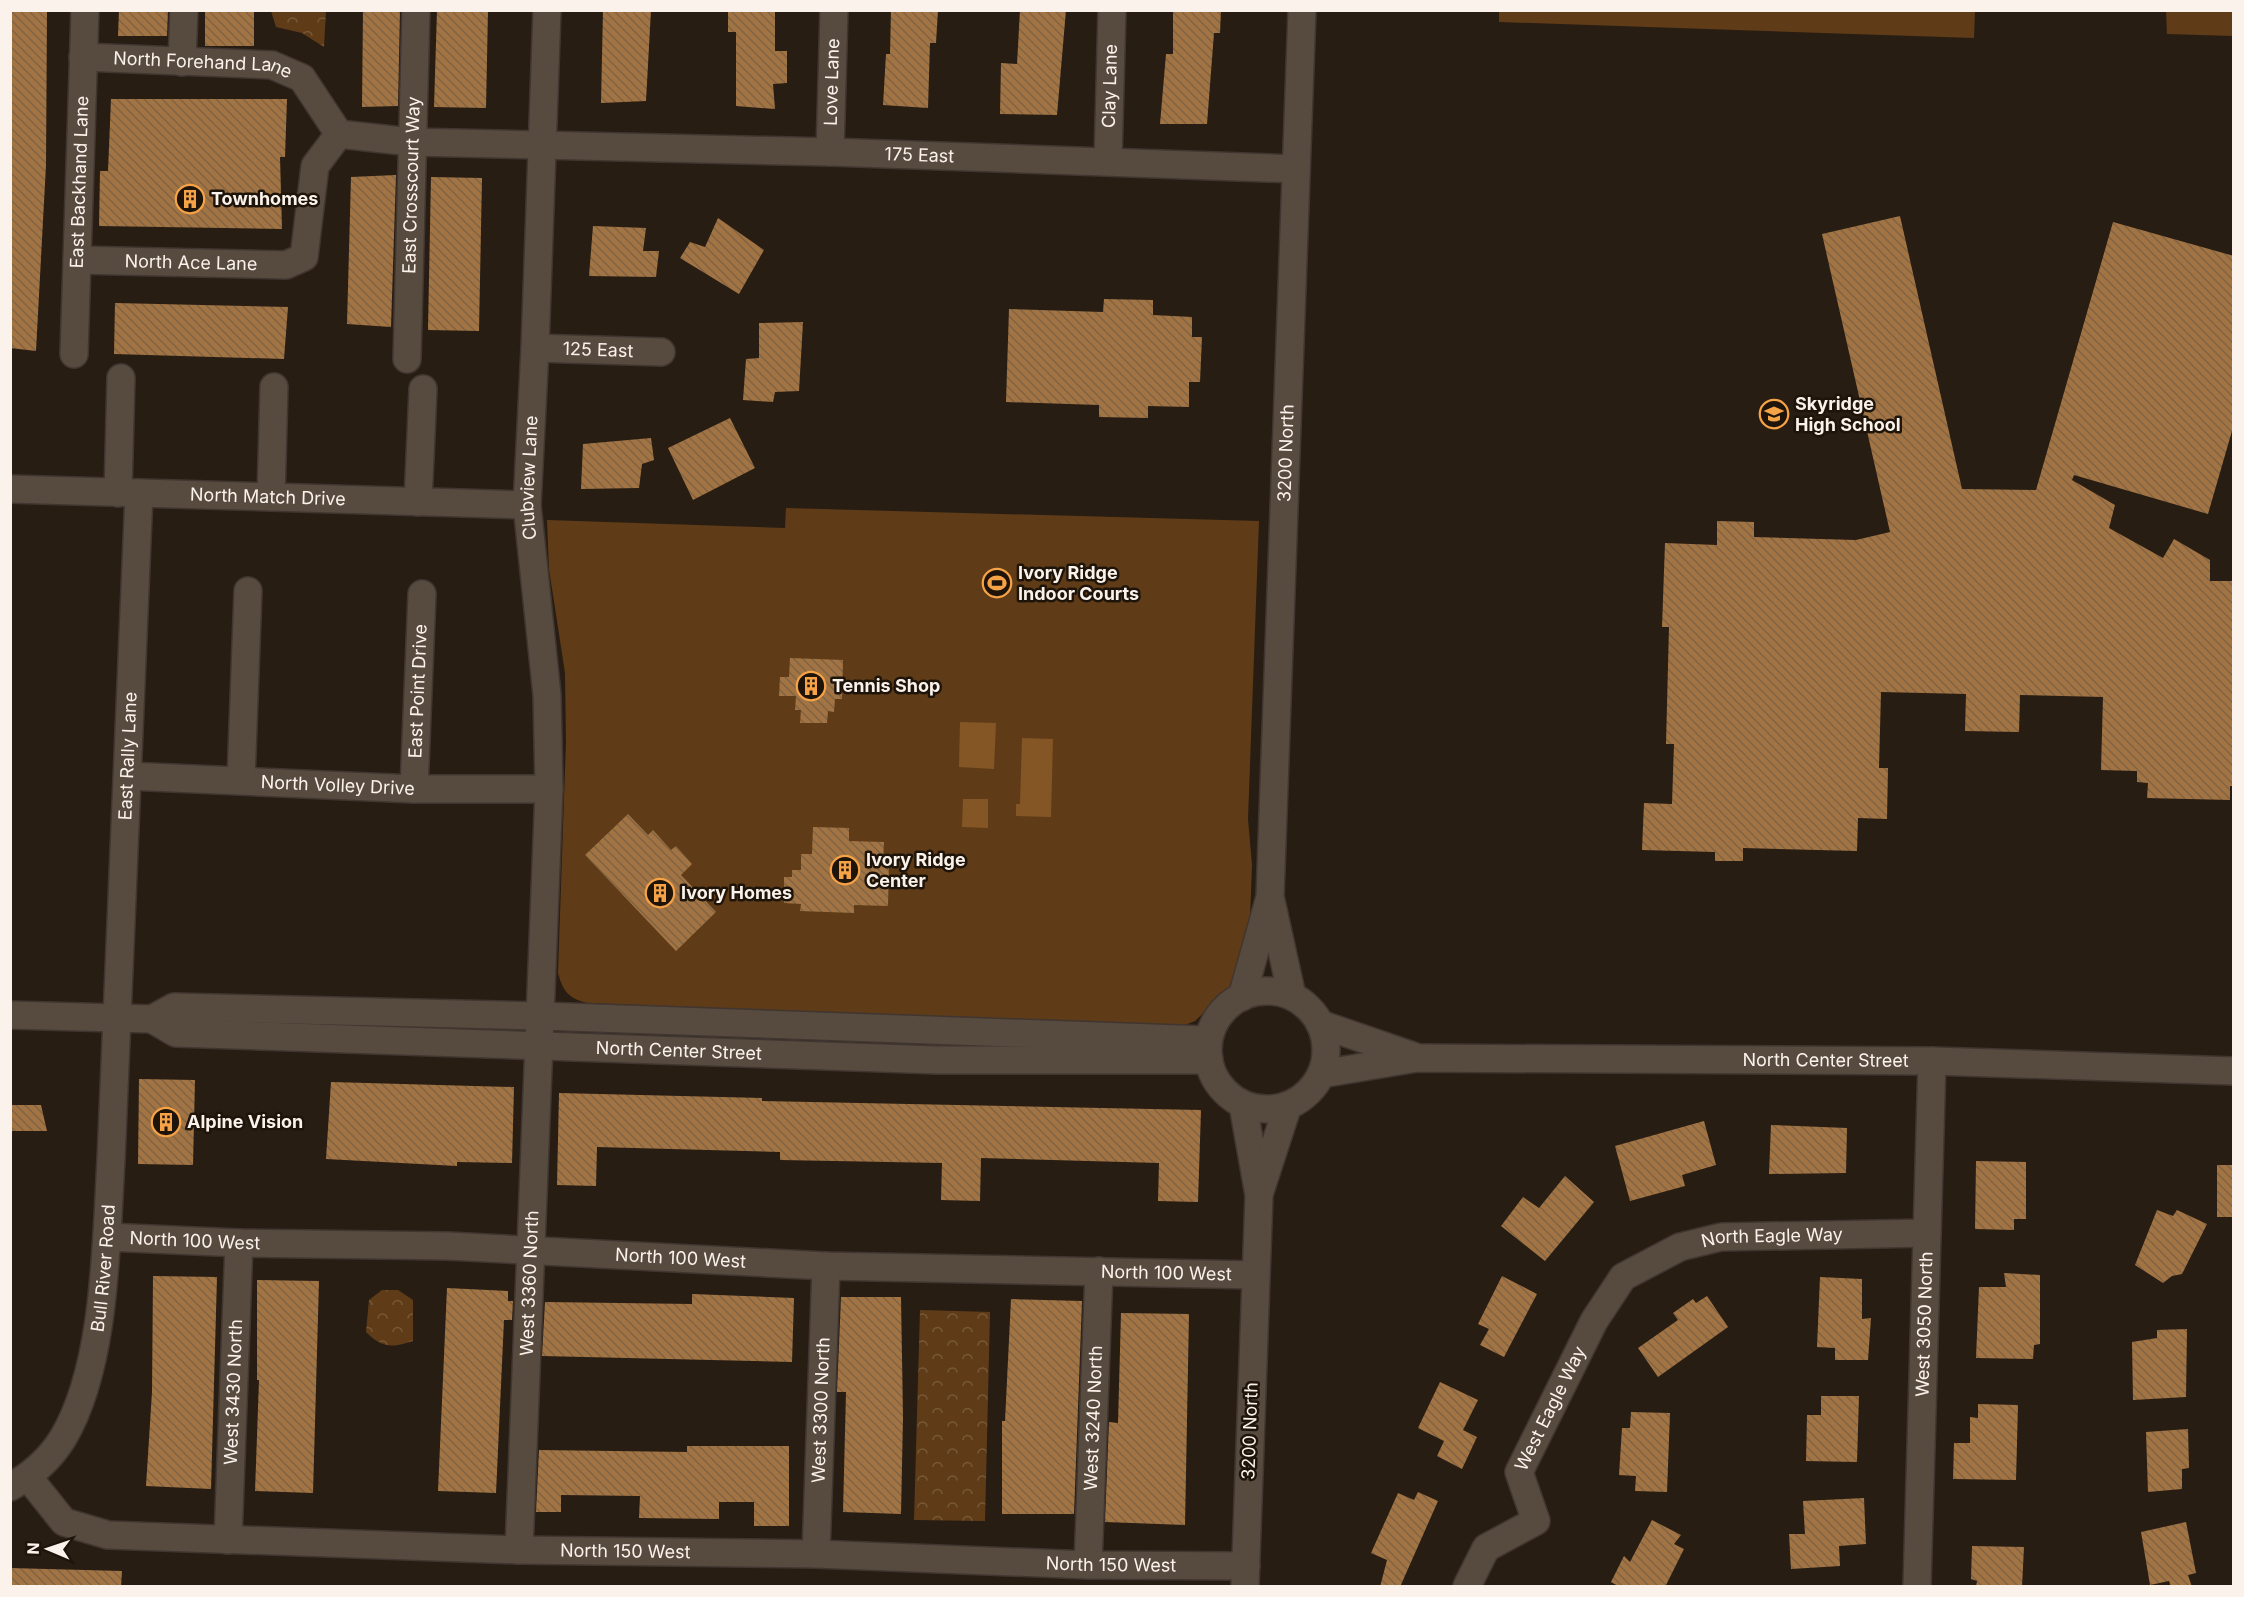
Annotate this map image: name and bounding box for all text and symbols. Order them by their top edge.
street label: Love Lane [820,38,843,126]
street label: Clay Lane [1098,44,1121,128]
street label: North Forehand Lane [113,47,295,82]
street label: East Backhand Lane [66,96,92,269]
street label: East Crosscourt Way [398,96,424,274]
street label: 175 East [884,143,955,167]
building icon: Townhomes [174,183,206,215]
place label: Townhomes [211,188,318,209]
street label: North Ace Lane [124,250,258,274]
street label: 125 East [562,338,634,361]
place label: Skyridge High School [1795,393,1901,435]
school or university icon: Skyridge High School [1758,398,1790,430]
street label: 3200 North [1273,404,1298,502]
street label: Clubview Lane [516,415,542,541]
street label: North Match Drive [190,484,346,509]
place label: Ivory Ridge Indoor Courts [1018,562,1139,604]
sports icon: Ivory Ridge Indoor Courts [981,567,1013,599]
street label: East Point Drive [404,624,431,759]
building icon: Tennis Shop [795,670,827,702]
place label: Tennis Shop [832,675,940,696]
street label: East Rally Lane [114,691,141,821]
street label: North Volley Drive [260,771,415,799]
place label: Ivory Ridge Center [866,849,966,891]
building icon: Ivory Ridge Center [829,854,861,886]
building icon: Ivory Homes [644,877,676,909]
place label: Ivory Homes [681,882,792,903]
street label: North Center Street [595,1037,762,1064]
street label: North Center Street [1743,1049,1909,1071]
building icon: Alpine Vision [150,1106,182,1138]
place label: Alpine Vision [187,1111,303,1132]
street label: Bull River Road [86,1204,119,1333]
street label: West 3360 North [516,1210,542,1356]
street label: North Eagle Way [1699,1224,1843,1251]
street label: North 100 West [129,1227,261,1253]
street label: North 100 West [615,1244,747,1272]
street label: West 3050 North [1911,1251,1937,1397]
street label: North 100 West [1101,1261,1232,1285]
street label: West 3430 North [220,1319,246,1465]
street label: West 3300 North [807,1337,834,1483]
street label: West Eagle Way [1510,1343,1590,1474]
street label: West 3240 North [1080,1345,1106,1491]
street label: 3200 North [1237,1382,1262,1480]
north arrow [18,1519,78,1579]
street label: North 150 West [560,1540,691,1562]
text: N [23,1542,43,1555]
street label: North 150 West [1045,1552,1176,1576]

